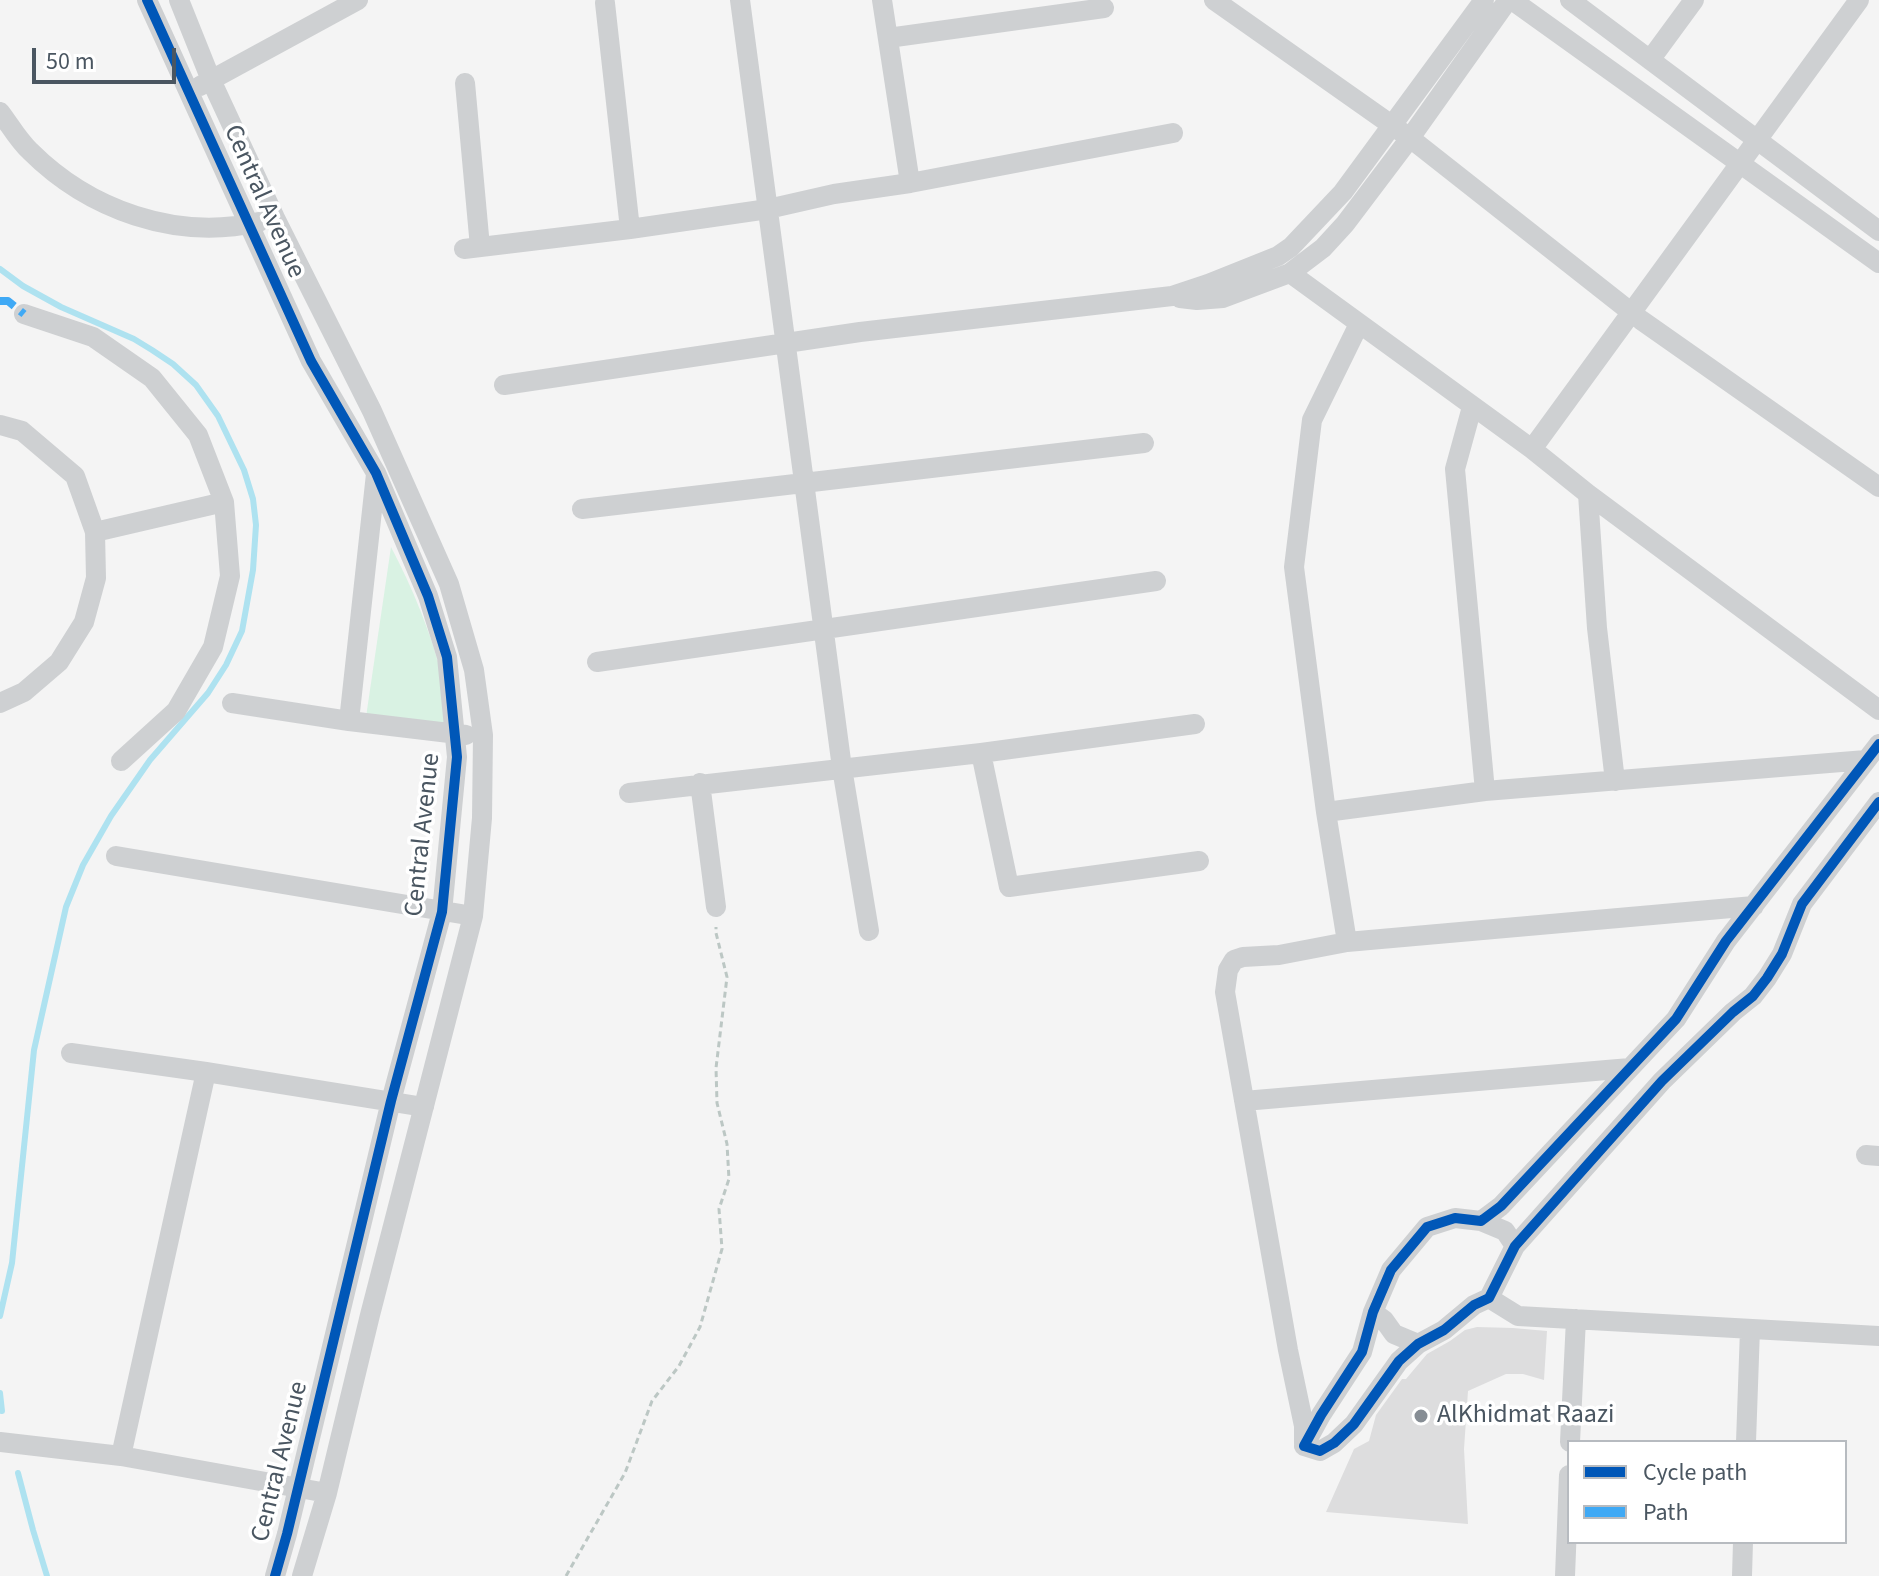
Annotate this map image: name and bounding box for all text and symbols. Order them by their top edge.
scale bar [36,32,180,82]
text: 50 m [46,44,95,79]
street label: Central Avenue [215,121,311,283]
street label: Central Avenue [400,752,448,918]
street label: Central Avenue [246,1379,316,1545]
place label: AlKhidmat Raazi [1437,1400,1614,1432]
marker: AlKhidmat Raazi [1412,1407,1430,1425]
legend [1567,1440,1847,1544]
text: Cycle path [1643,1455,1747,1490]
text: Path [1643,1495,1689,1530]

